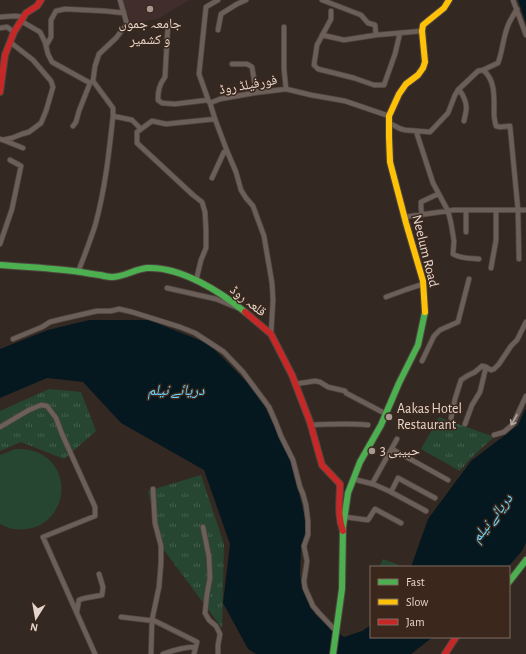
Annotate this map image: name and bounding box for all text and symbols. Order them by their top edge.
marker: جامعہ جموں و کشمیر [145,4,155,14]
place label: جامعہ جموں و کشمیر [119,17,182,48]
street label: فورفیلڈ روڈ [218,73,278,98]
street label: Neelum Road [409,213,441,289]
street label: قلعہ روڈ [227,283,269,320]
water label: دریائے نیلم [148,383,205,400]
place label: Aakas Hotel Restaurant [397,402,462,432]
marker: Aakas Hotel Restaurant [384,412,394,422]
one-way arrow [510,414,518,426]
place label: حبیبی 3 [380,444,420,459]
marker: حبیبی 3 [367,446,377,456]
water label: دریائے نیلم [469,490,517,546]
legend [370,566,510,638]
text: Fast [406,576,425,588]
text: Slow [406,596,428,608]
north arrow [16,598,56,638]
text: Jam [406,616,425,628]
text: N [29,621,39,633]

